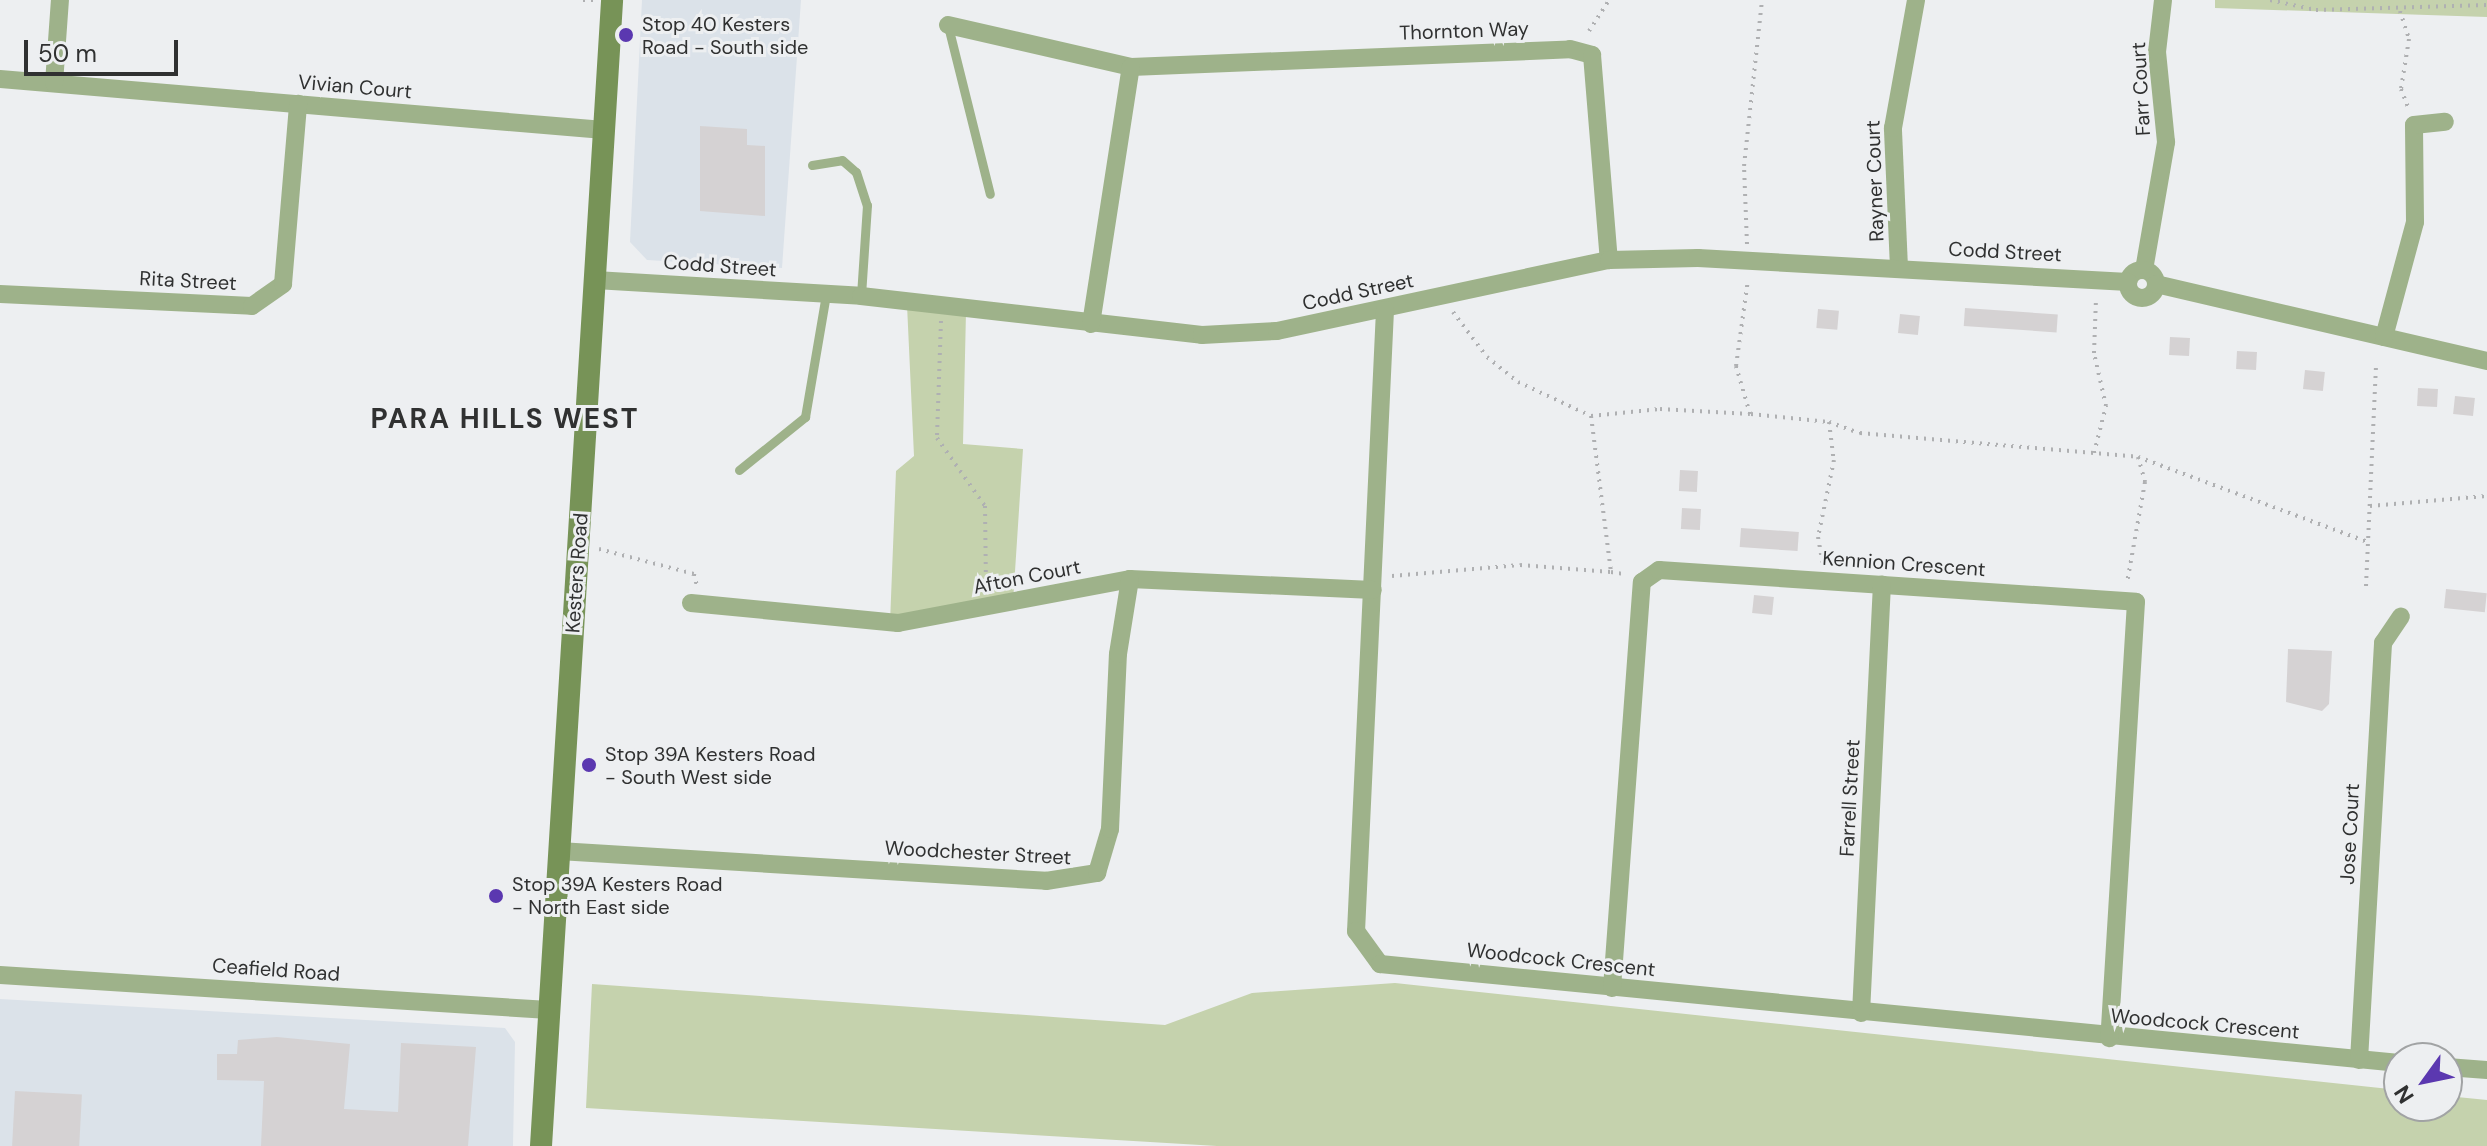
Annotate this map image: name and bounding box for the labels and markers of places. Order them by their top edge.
place label: Stop 40 Kesters Road - South side [642,12,808,59]
marker: Stop 40 Kesters Road - South side [617,26,635,44]
place label: Stop 39A Kesters Road - South West side [605,742,816,789]
marker: Stop 39A Kesters Road - South West side [580,756,598,774]
place label: Stop 39A Kesters Road - North East side [512,872,723,919]
marker: Stop 39A Kesters Road - North East side [487,887,505,905]

